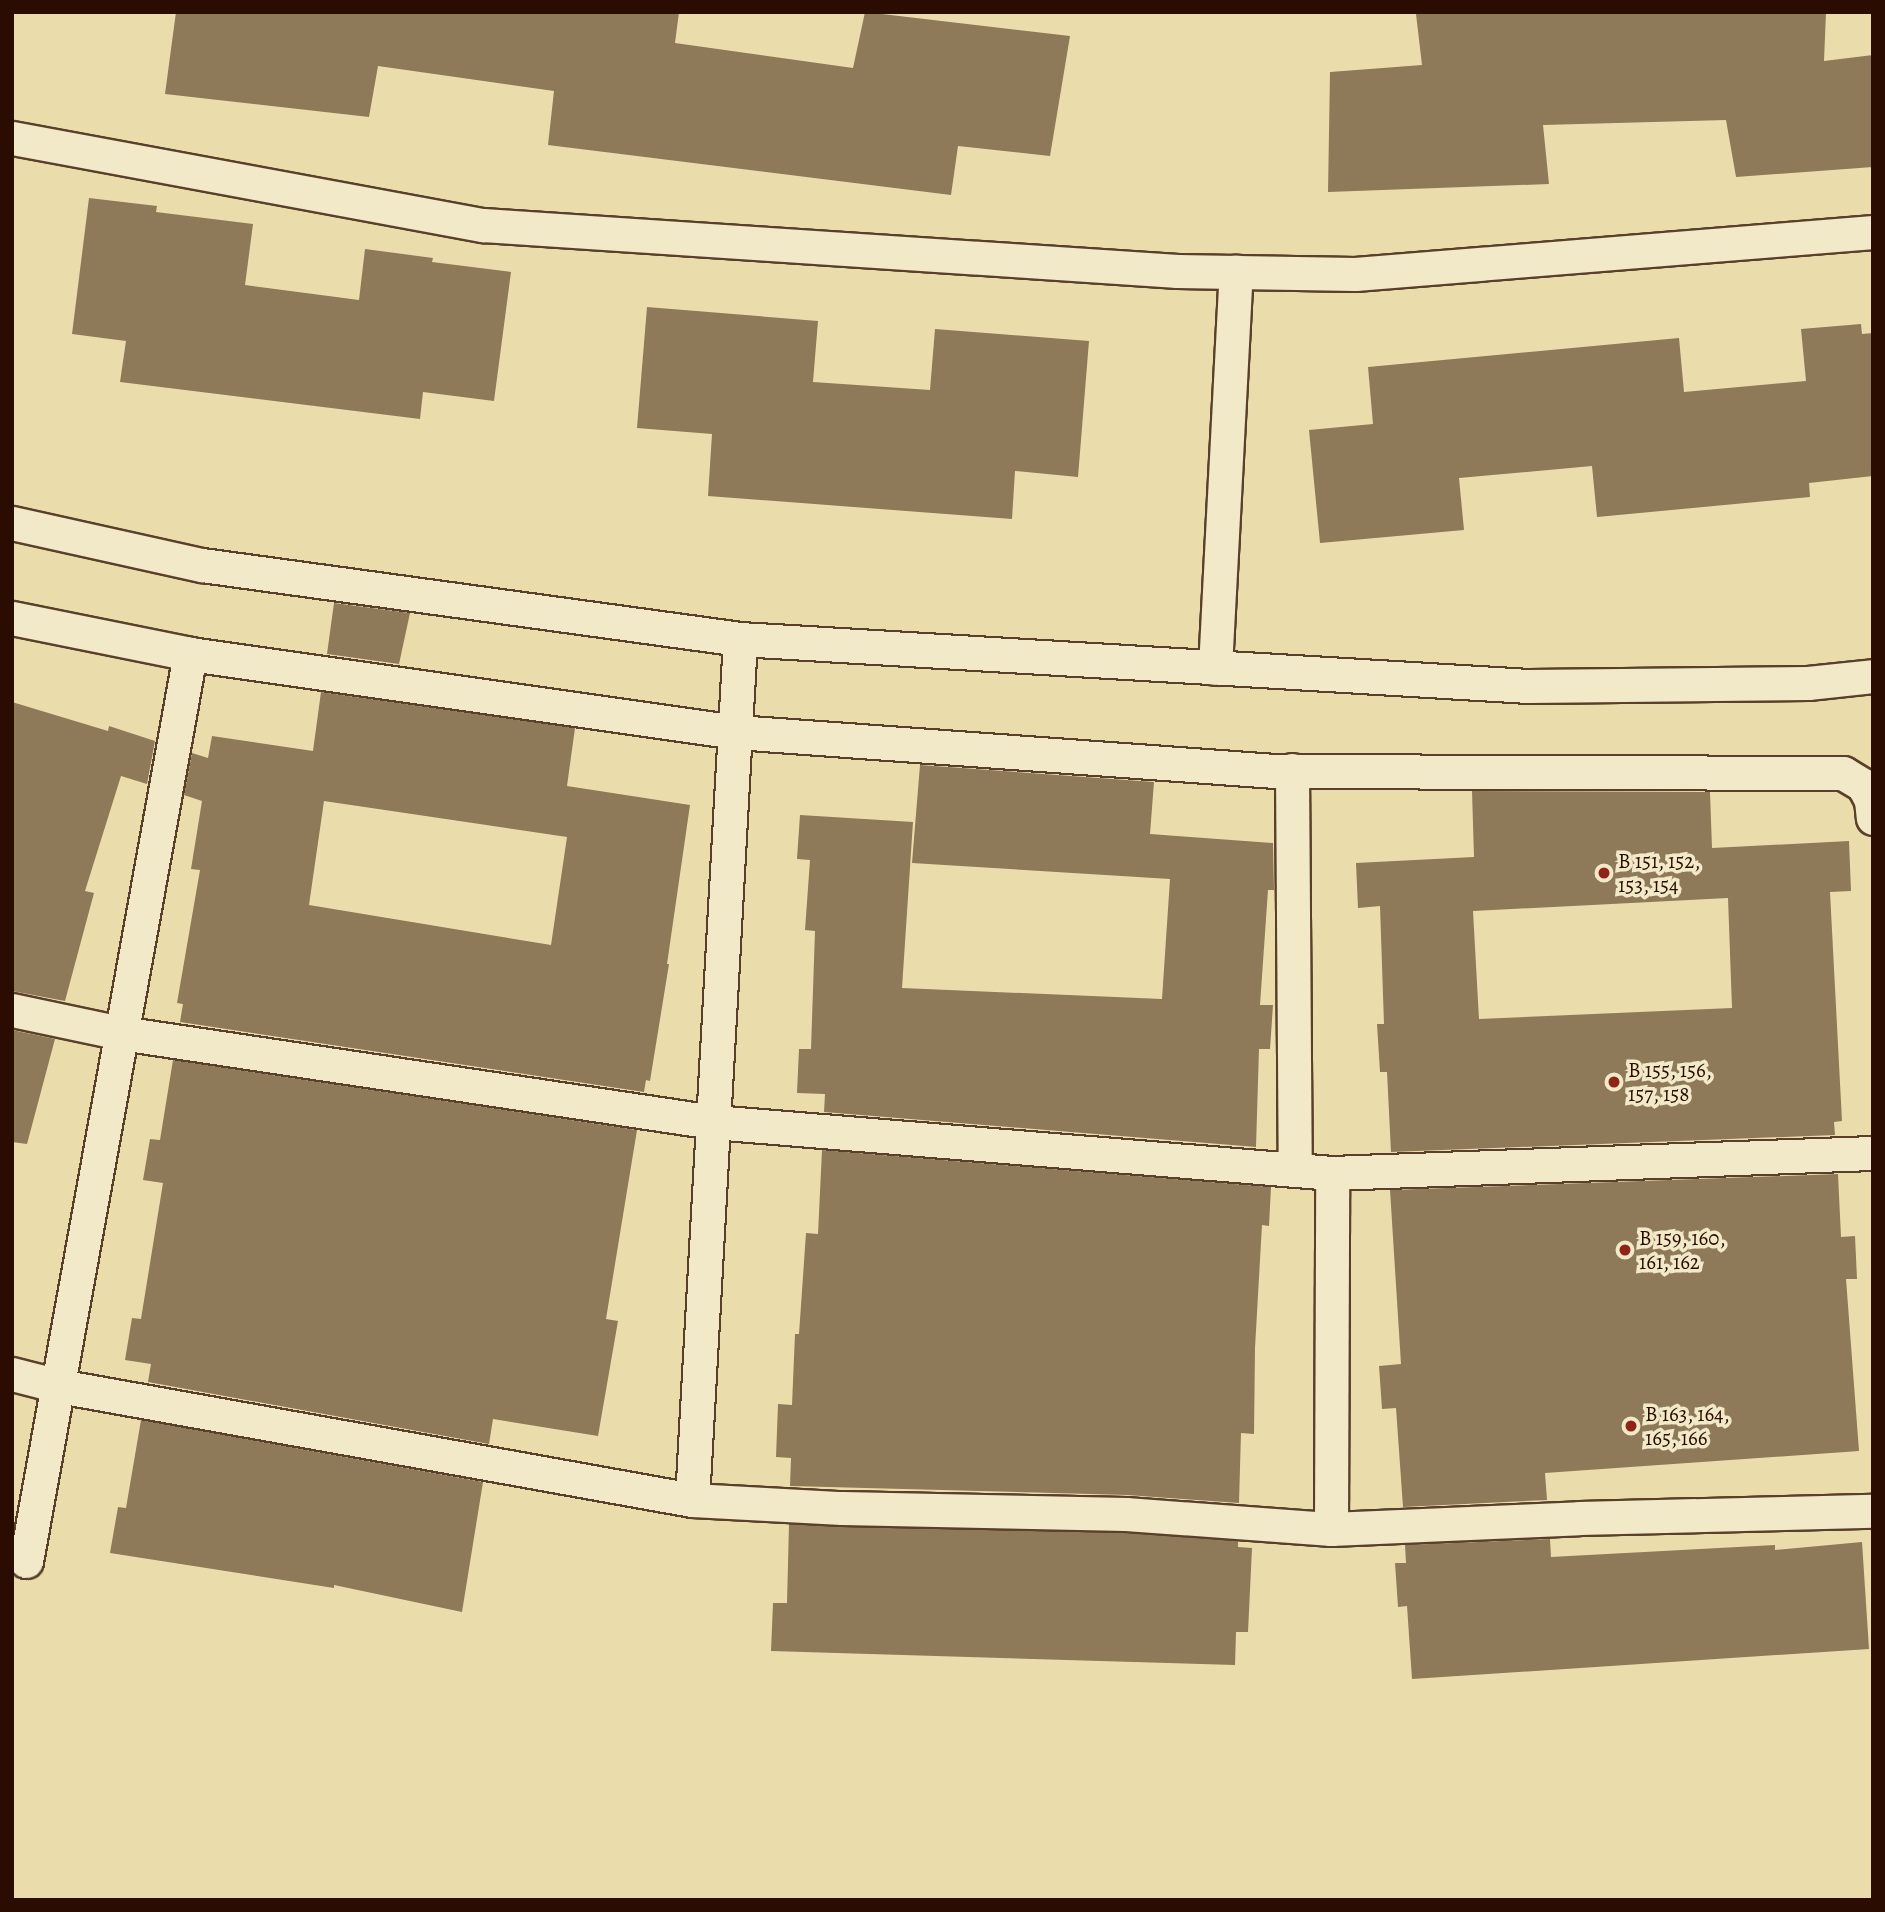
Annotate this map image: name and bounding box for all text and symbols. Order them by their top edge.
place label: B 151, 152, 153, 154 [1618,848,1701,898]
marker: B 151, 152, 153, 154 [1596,865,1612,881]
place label: B 155, 156, 157, 158 [1628,1057,1712,1107]
marker: B 155, 156, 157, 158 [1606,1074,1622,1090]
place label: B 159, 160, 161, 162 [1639,1225,1726,1275]
marker: B 159, 160, 161, 162 [1617,1242,1633,1258]
place label: B 163, 164, 165, 166 [1645,1401,1730,1451]
marker: B 163, 164, 165, 166 [1623,1418,1639,1434]

